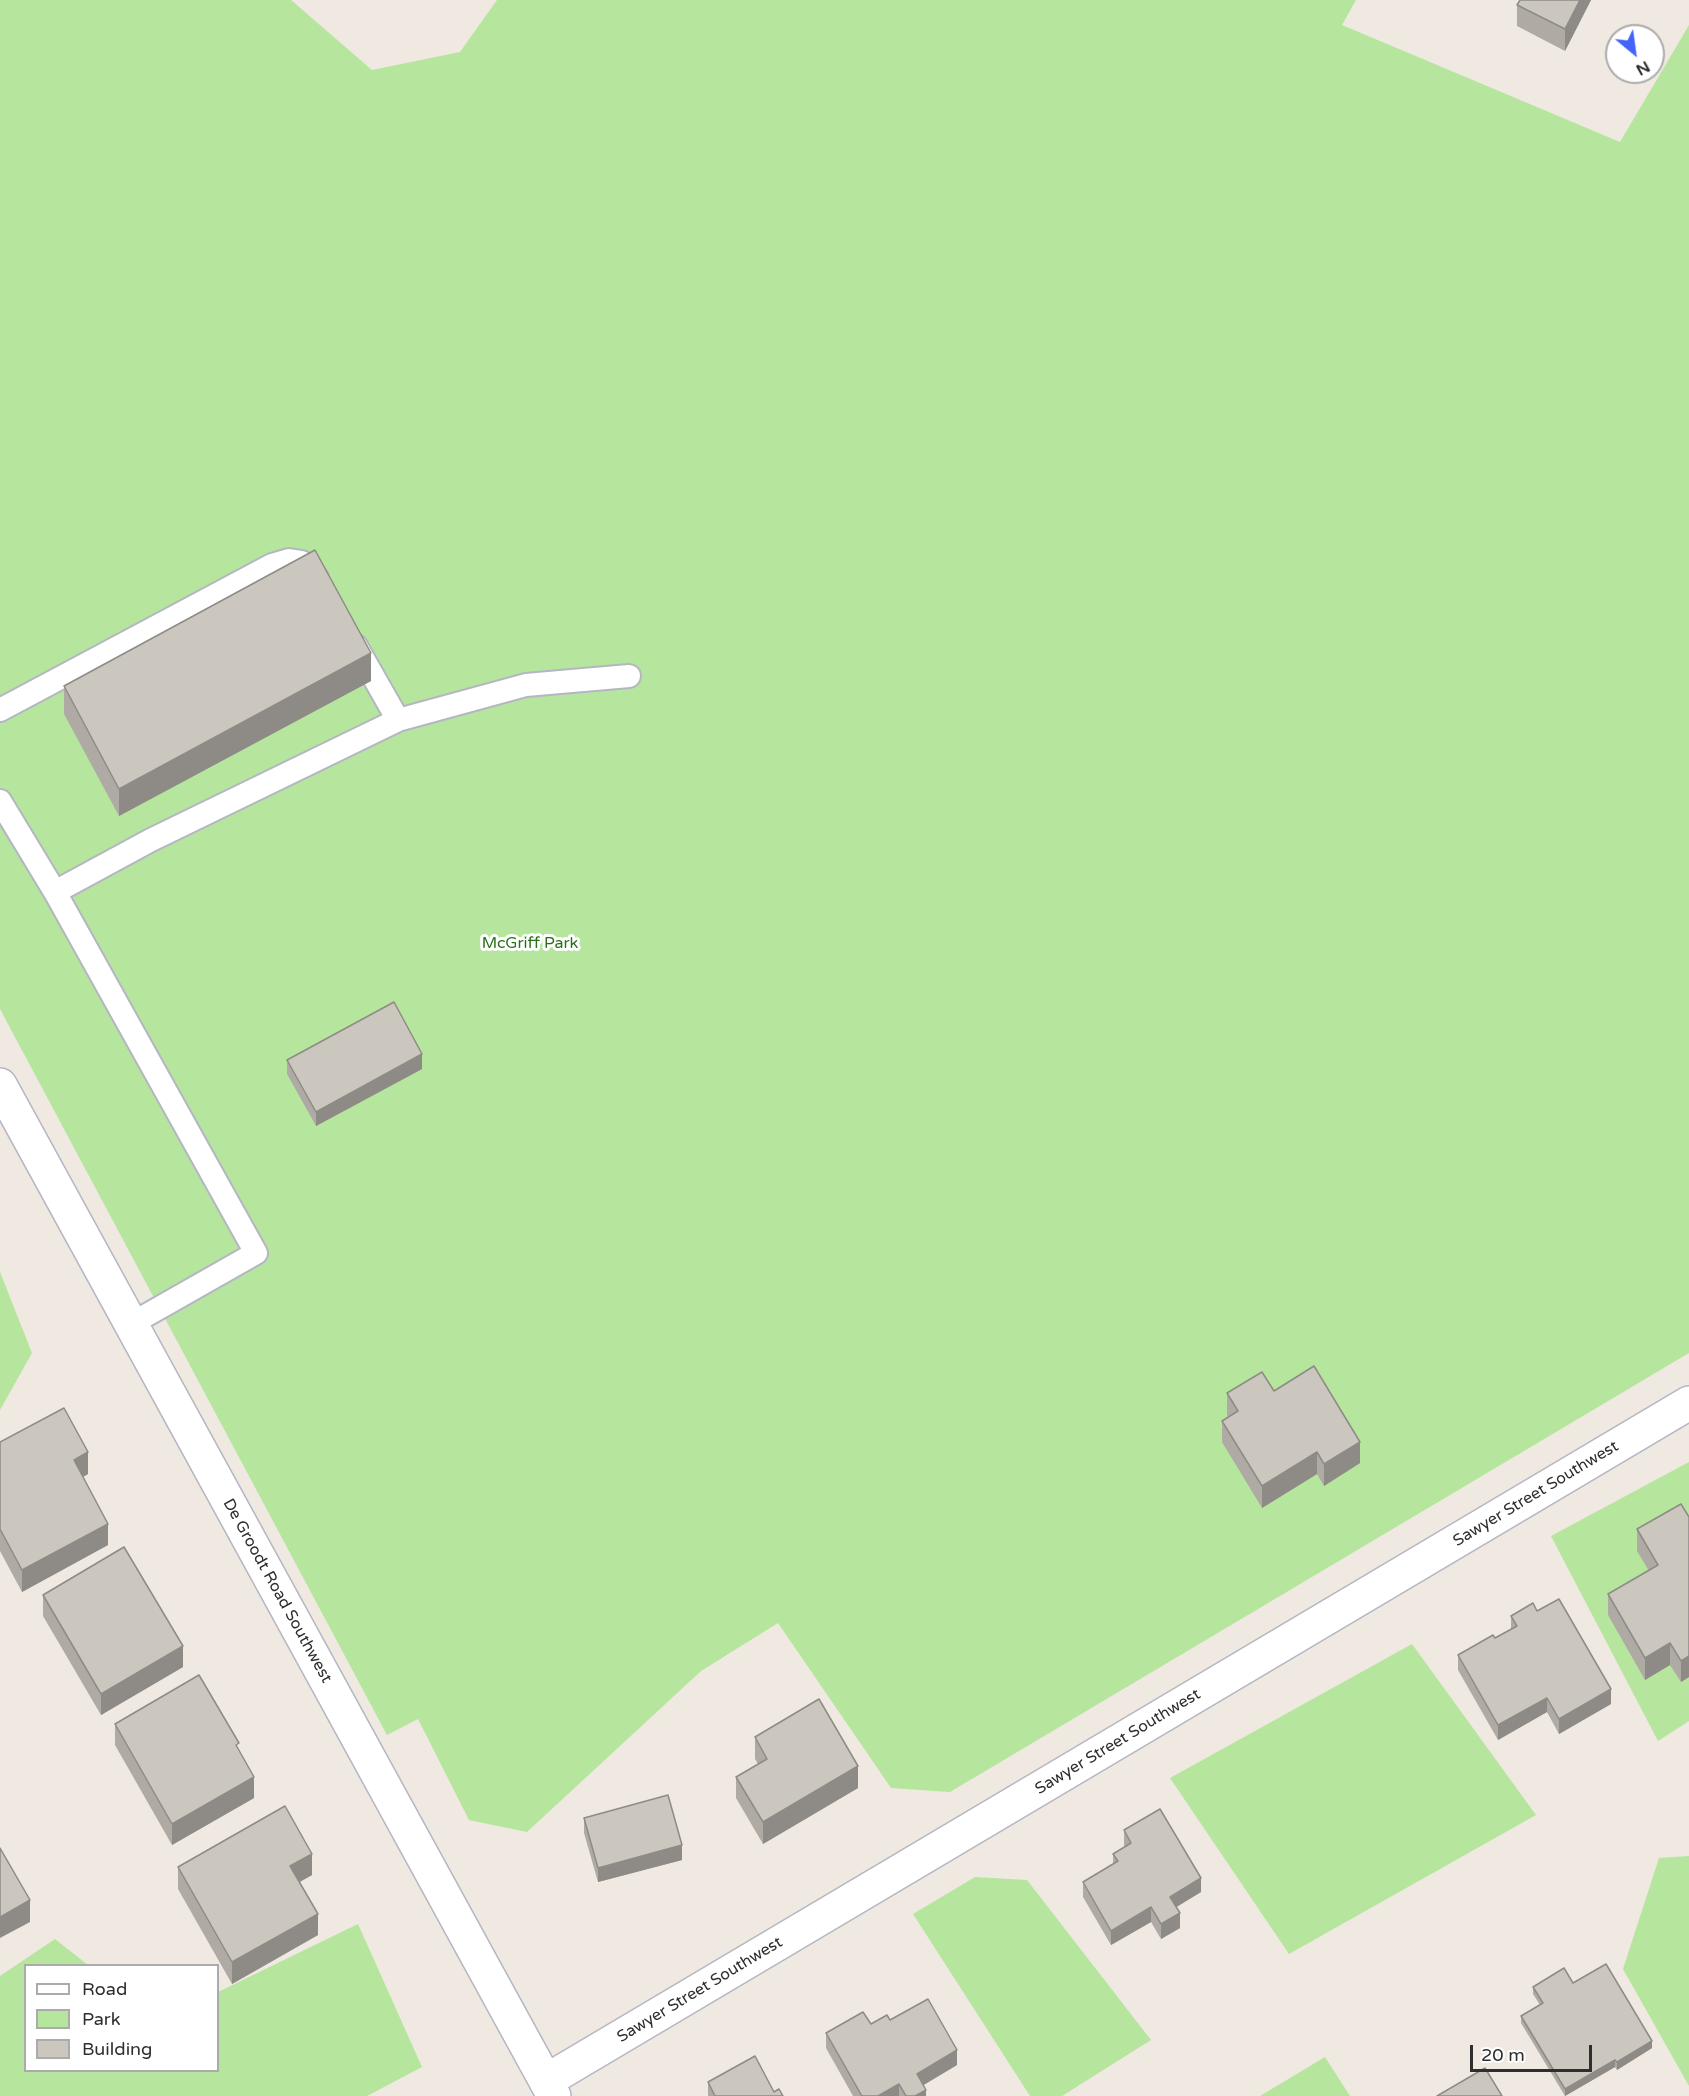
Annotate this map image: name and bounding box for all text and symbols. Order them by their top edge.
north arrow [1605,24,1665,84]
text: N [1632,56,1653,80]
park label: McGriff Park [482,934,578,954]
street label: Sawyer Street Southwest [1450,1437,1622,1551]
street label: De Groodt Road Southwest [218,1496,336,1686]
street label: Sawyer Street Southwest [1032,1685,1204,1799]
street label: Sawyer Street Southwest [614,1933,786,2047]
legend [24,1964,219,2072]
text: Road [82,1978,127,2000]
text: Park [82,2008,120,2030]
scale bar [1473,2033,1594,2071]
text: Building [82,2038,152,2060]
text: 20 m [1481,2044,1525,2066]

